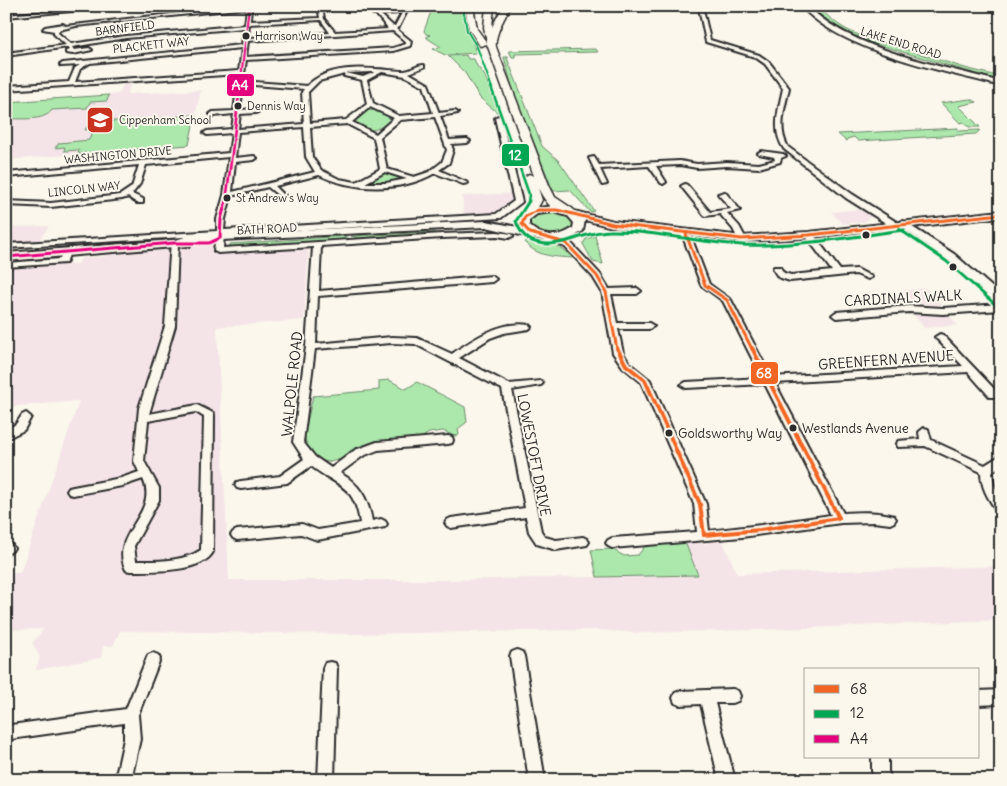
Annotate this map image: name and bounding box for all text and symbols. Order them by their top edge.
street label: BARNFIELD [94,17,156,39]
street label: LAKE END ROAD [859,24,943,62]
place label: Harrison Way [255,29,323,43]
marker: Harrison Way [241,31,251,41]
street label: PLACKETT WAY [112,34,190,56]
line badge: A4 [226,73,255,97]
text: A4 [231,76,249,94]
place label: Dennis Way [247,99,306,113]
marker: Dennis Way [233,101,243,111]
school or university icon: Cippenham School [85,105,115,135]
place label: Cippenham School [119,113,211,127]
street label: WASHINGTON DRIVE [63,143,173,167]
line badge: 12 [501,143,530,167]
text: 12 [508,146,522,164]
street label: LINCOLN WAY [47,178,121,200]
place label: St Andrew's Way [236,191,319,205]
marker: St Andrew's Way [222,193,232,203]
street label: BATH ROAD [237,220,298,238]
unlabelled marker [861,230,871,240]
unlabelled marker [948,262,958,272]
street label: CARDINALS WALK [844,286,963,310]
street label: WALPOLE ROAD [278,330,306,438]
street label: GREENFERN AVENUE [817,346,955,374]
line badge: 68 [750,361,779,385]
text: 68 [756,364,772,382]
street label: LOWESTOFT DRIVE [513,392,555,518]
place label: Westlands Avenue [802,420,909,437]
marker: Westlands Avenue [788,423,798,433]
place label: Goldsworthy Way [678,425,782,442]
marker: Goldsworthy Way [664,428,674,438]
legend [804,668,980,758]
text: 68 [850,679,867,698]
text: 12 [850,703,864,722]
text: A4 [850,729,869,748]

